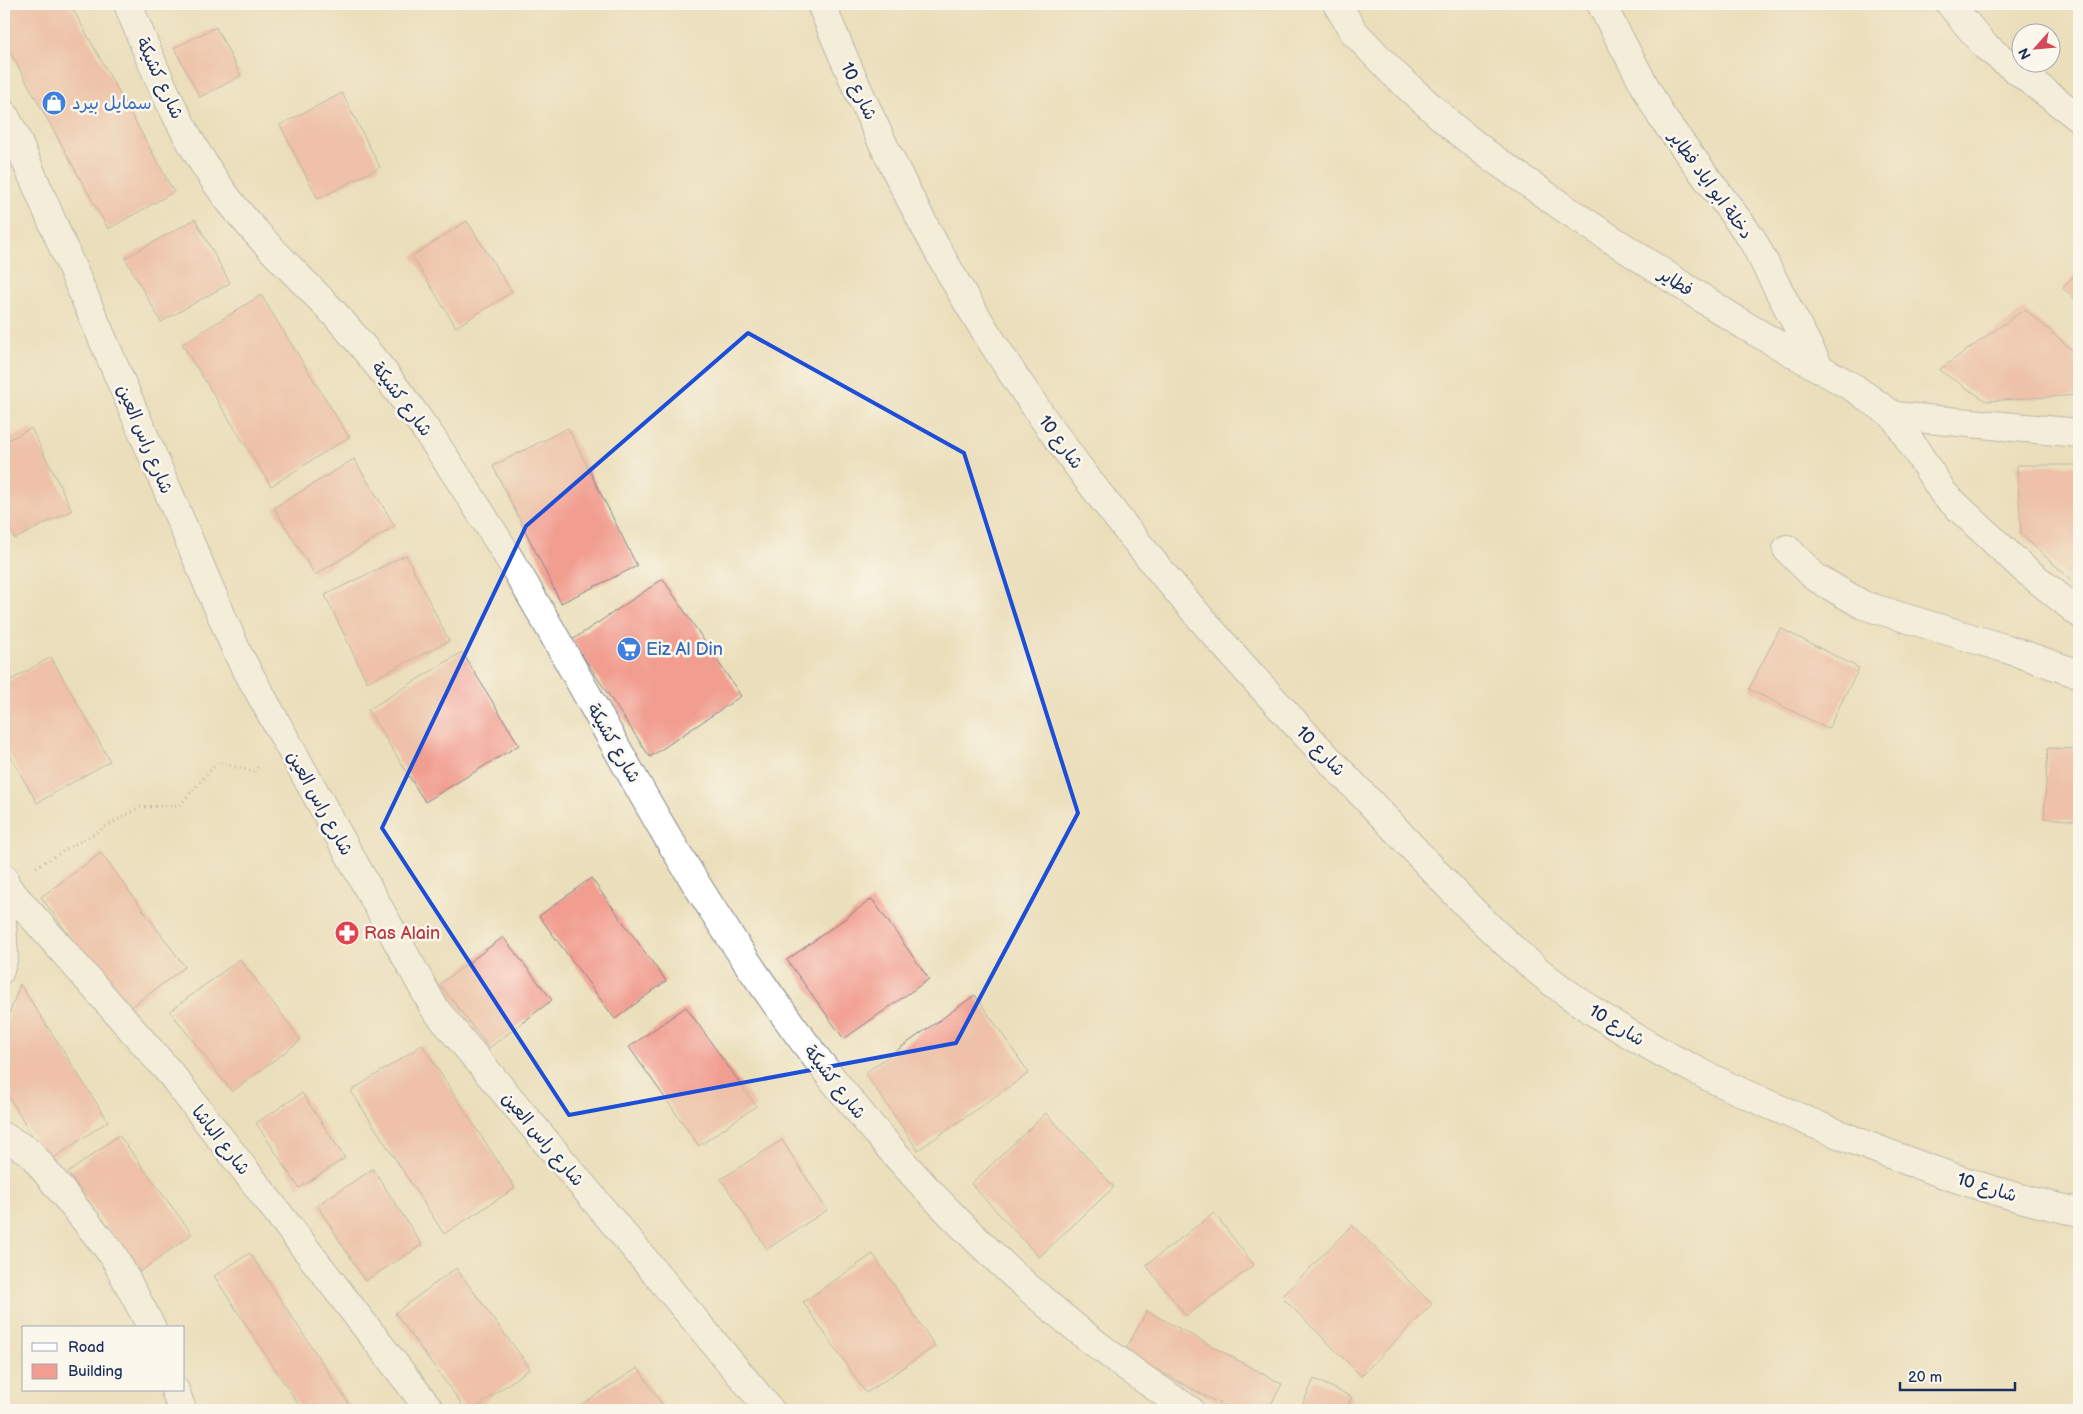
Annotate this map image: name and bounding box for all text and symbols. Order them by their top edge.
north arrow [2010,22,2060,72]
street label: شارع كشيكة [131,34,188,123]
text: N [2015,45,2035,62]
street label: شارع 10 [835,59,881,124]
shop icon: سمايل بيرد [41,90,67,116]
place label: سمايل بيرد [72,93,152,114]
street label: دخلة ابو اياد فطاير [1663,126,1757,243]
street label: فطاير [1653,263,1697,301]
street label: شارع كشيكة [366,358,436,441]
street label: شارع راس العين [111,381,177,497]
street label: شارع 10 [1033,411,1087,474]
supermarket icon: Eiz Al Din [616,636,642,662]
place label: Eiz Al Din [646,639,723,660]
street label: شارع كشيكة [582,700,645,787]
street label: شارع 10 [1291,722,1350,781]
street label: شارع راس العين [281,747,357,860]
pharmacy icon: Ras Alain [334,920,360,946]
place label: Ras Alain [364,923,440,944]
street label: شارع 10 [1585,1000,1648,1051]
street label: شارع كشيكة [798,1041,870,1124]
street label: شارع راس العين [496,1088,588,1191]
street label: شارع الباشا [186,1101,254,1180]
street label: شارع 10 [1954,1168,2019,1207]
legend [22,1326,185,1392]
text: Road [68,1338,104,1357]
scale bar [1900,1359,2016,1391]
text: Building [68,1362,123,1381]
text: 20 m [1908,1368,1942,1387]

